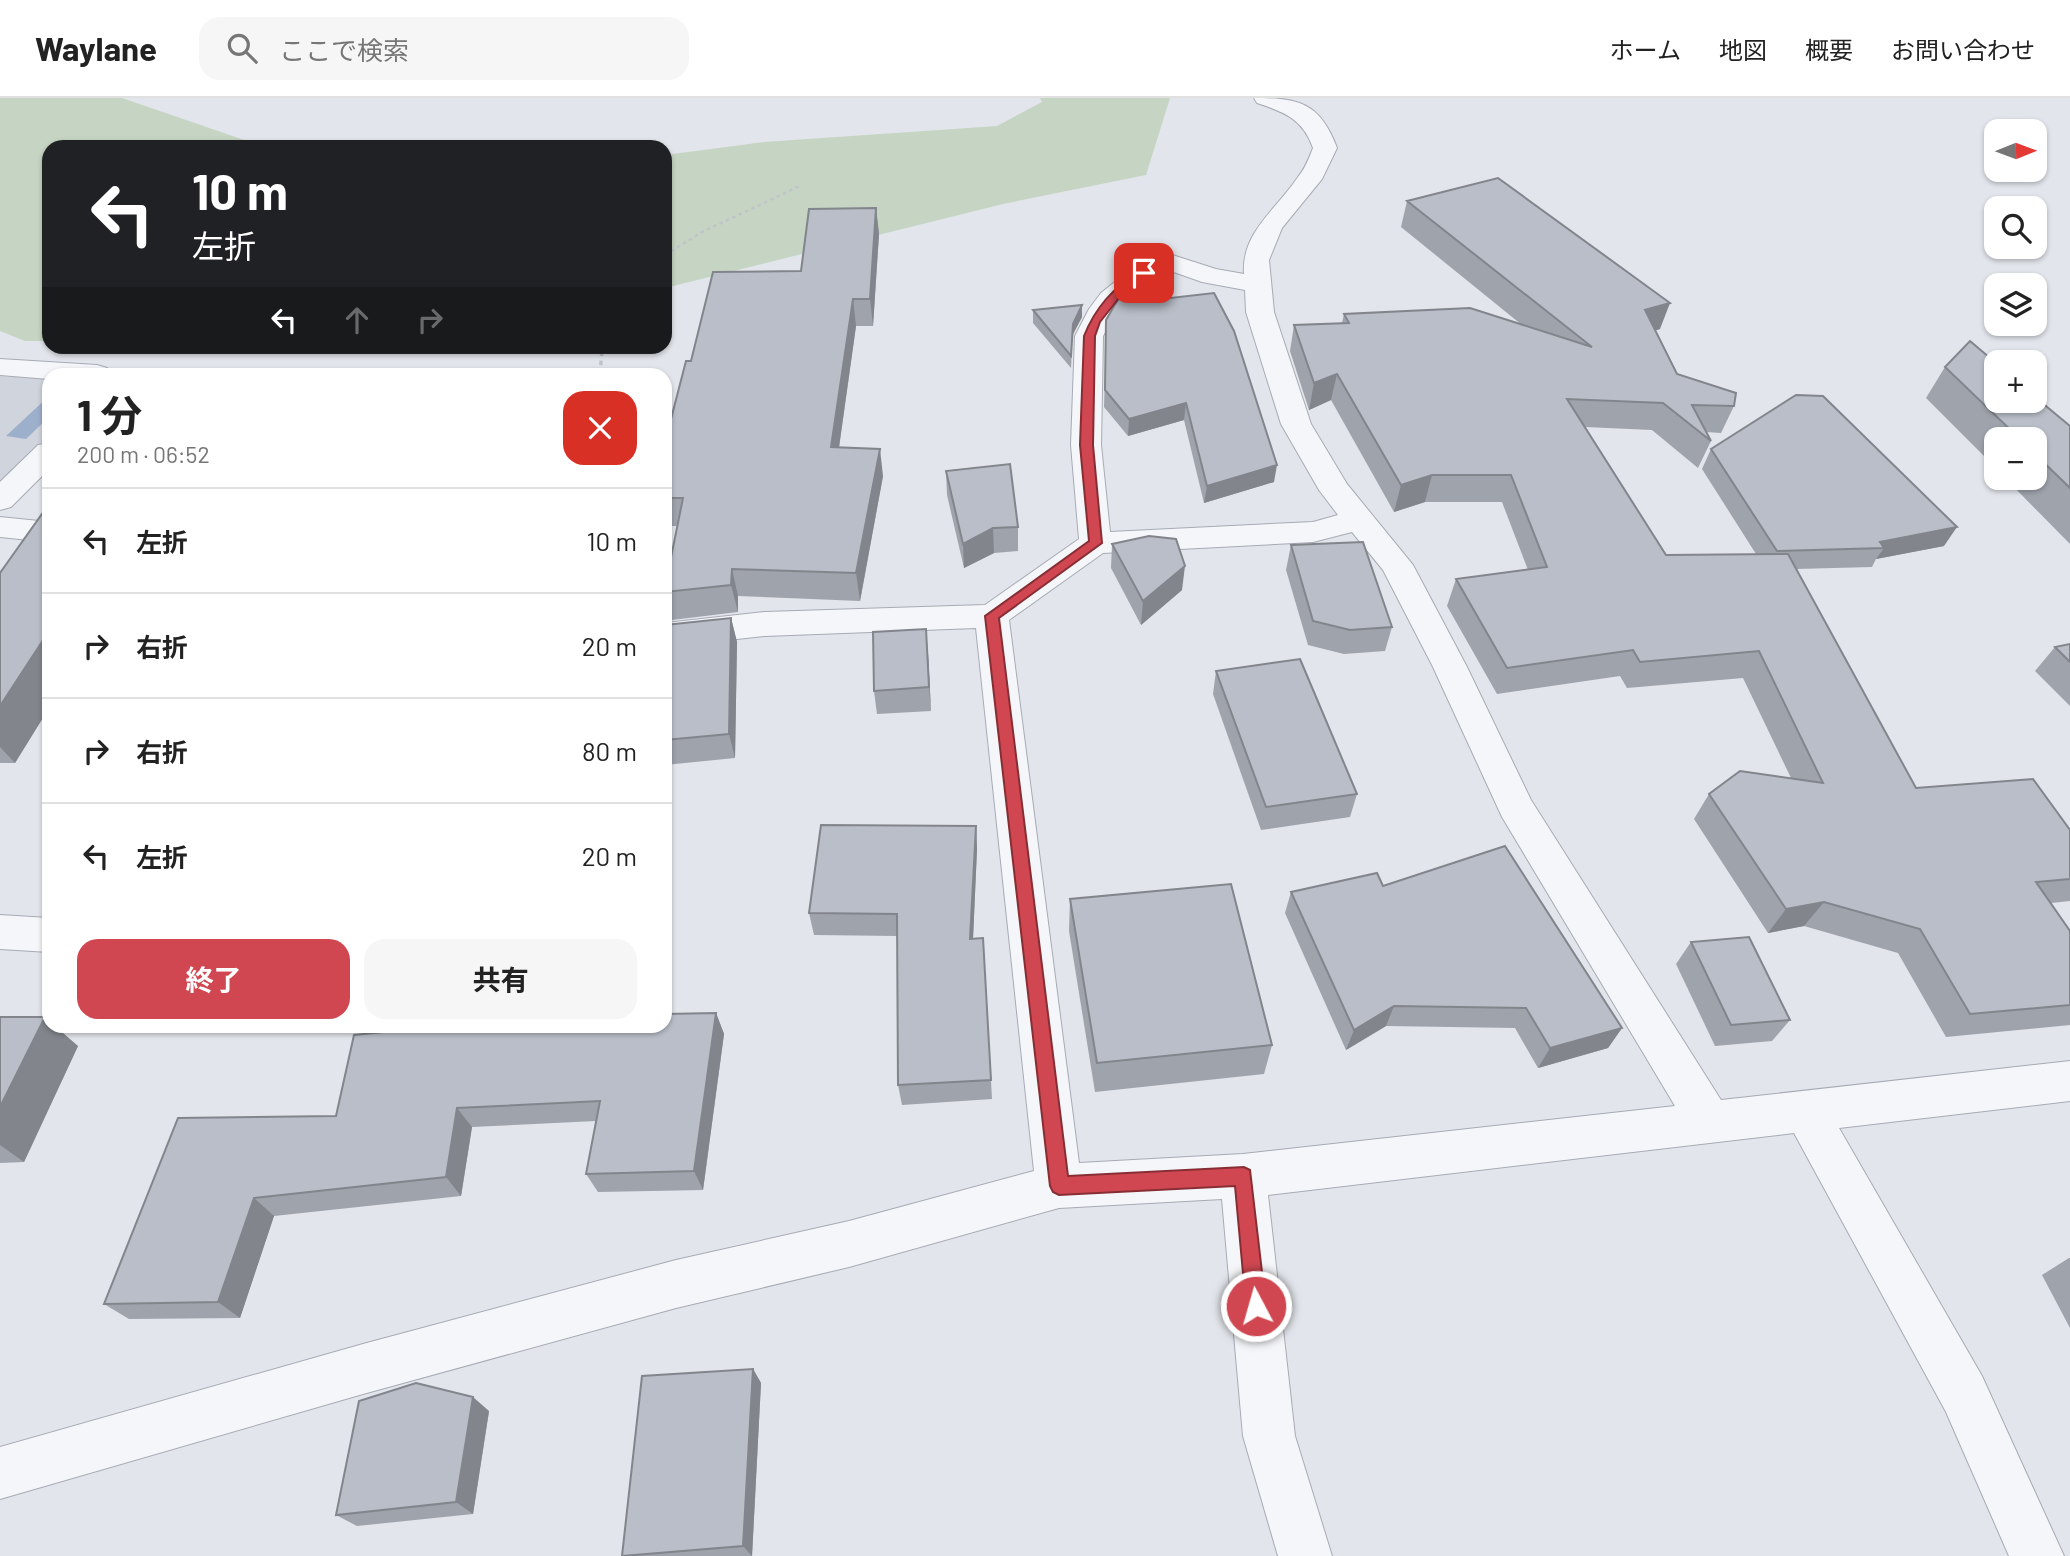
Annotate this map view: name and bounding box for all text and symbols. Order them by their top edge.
search box [199,17,689,80]
text: Waylane [35,28,157,68]
icon: search [223,29,261,67]
text: ここで検索 [279,34,409,65]
text: ホーム [1610,35,1681,64]
text: 地図 [1719,35,1767,64]
text: 概要 [1805,35,1853,64]
text: お問い合わせ [1891,35,2035,64]
north arrow [1984,119,2048,182]
map controls [1984,119,2047,490]
text: 10 m [192,161,288,220]
icon: left [77,168,168,259]
button: search [1984,196,2047,259]
text: 左折 [192,226,256,264]
pin [1114,243,1174,303]
icon: arrive [1125,254,1163,292]
button: layers [1984,273,2047,336]
icon: left [265,301,303,339]
icon: ahead [338,301,376,339]
icon: right [411,301,449,339]
button: + [1984,350,2047,413]
text: 1 分 [77,389,142,439]
button: close [563,391,637,465]
button: − [1984,427,2047,490]
text: 200 m · 06:52 [77,440,210,468]
icon: left [77,522,115,560]
text: 10 m [587,525,637,556]
text: 左折 [136,526,188,557]
icon: right [77,627,115,665]
text: 20 m [582,630,637,661]
text: 右折 [136,631,188,662]
icon: right [77,732,115,770]
text: 80 m [582,735,637,766]
text: 右折 [136,736,188,767]
icon: left [77,837,115,875]
text: 20 m [582,840,637,871]
text: 左折 [136,841,188,872]
button: 終了 [77,939,350,1019]
button: 共有 [364,939,637,1019]
position arrow [1219,1269,1293,1343]

